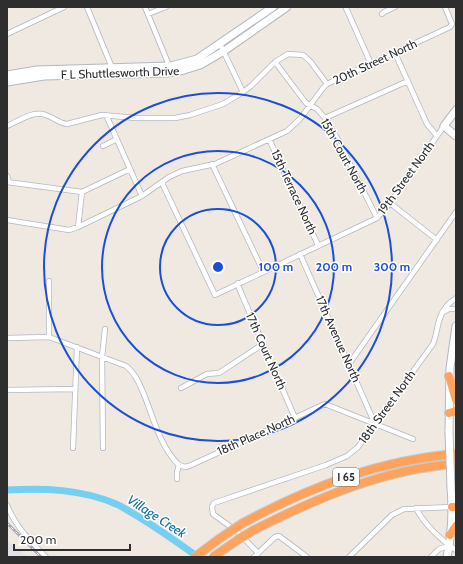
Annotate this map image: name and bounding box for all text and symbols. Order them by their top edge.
street label: 20th Street North [331,36,419,88]
street label: F L Shuttlesworth Drive [60,63,180,82]
street label: 15th Court North [318,116,371,196]
street label: 19th Street North [374,138,437,217]
street label: 15th Terrace North [268,147,321,237]
text: 100 m [259,259,293,274]
text: 200 m [316,259,352,274]
text: 300 m [374,259,410,274]
centre of rings [211,260,225,274]
street label: 17th Avenue North [313,293,364,384]
street label: 17th Court North [243,310,290,392]
street label: 18th Street North [355,367,418,446]
street label: 18th Place North [215,411,297,458]
road number: I 65 [333,468,359,486]
water label: Village Creek [125,491,190,541]
scale bar [14,526,130,552]
text: 200 m [20,532,56,547]

